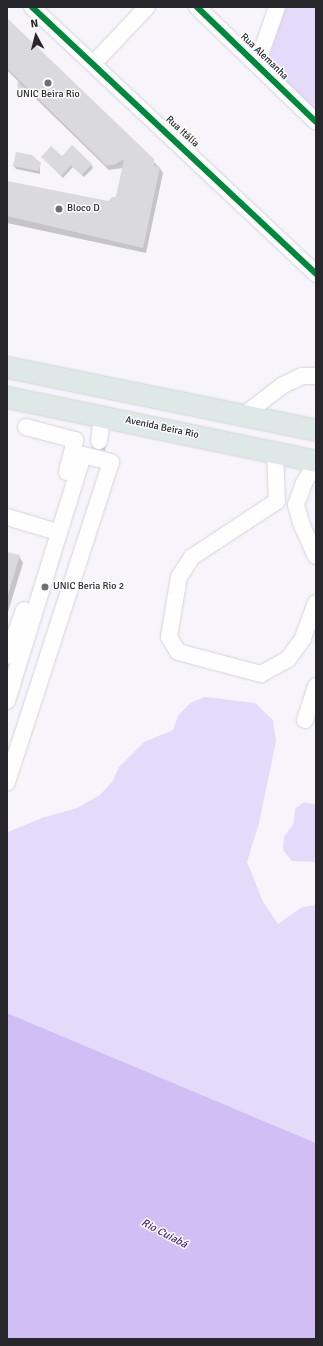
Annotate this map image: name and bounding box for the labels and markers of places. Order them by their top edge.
marker: UNIC Beira Rio [43,78,53,88]
place label: UNIC Beira Rio [16,89,80,101]
place label: Bloco D [67,203,100,215]
marker: Bloco D [54,204,64,214]
place label: UNIC Beria Rio 2 [53,581,124,593]
marker: UNIC Beria Rio 2 [40,582,50,592]

